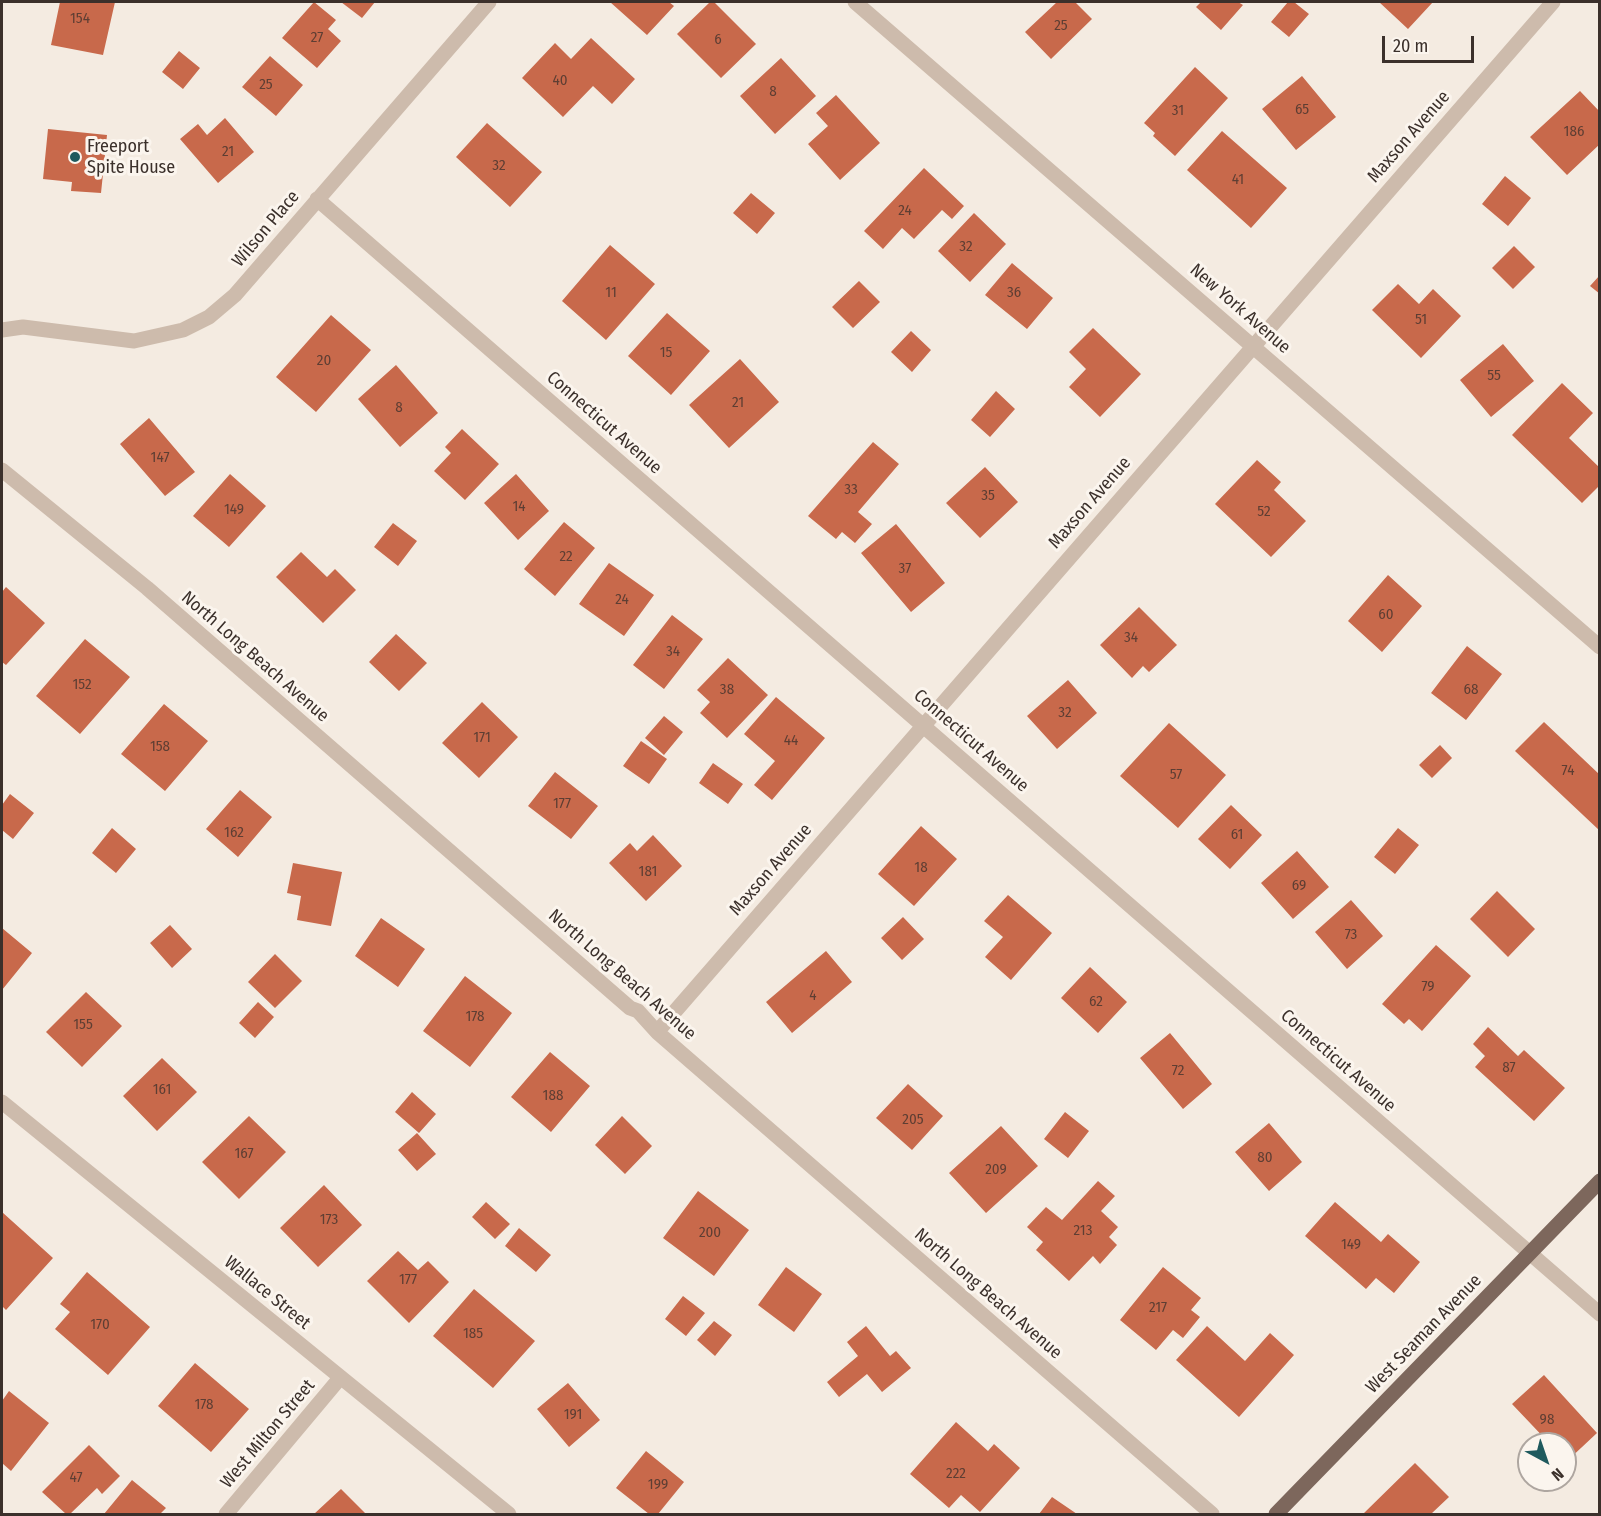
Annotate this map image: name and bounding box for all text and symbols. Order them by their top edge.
house number: 154 [70,10,90,28]
house number: 25 [1054,17,1068,35]
scale bar [1385,24,1476,62]
house number: 27 [311,29,323,47]
house number: 6 [714,31,722,49]
text: 20 m [1393,35,1428,57]
house number: 40 [552,72,568,90]
house number: 25 [259,76,273,94]
house number: 8 [769,83,777,101]
street label: Maxson Avenue [1363,87,1455,187]
house number: 65 [1295,101,1309,119]
house number: 31 [1172,102,1184,120]
house number: 186 [1564,123,1584,141]
place label: Freeport Spite House [87,136,175,178]
house number: 21 [222,143,234,161]
marker: Freeport Spite House [68,150,82,164]
house number: 32 [492,157,506,175]
house number: 41 [1232,171,1244,189]
street label: Wilson Place [228,187,304,271]
house number: 24 [898,202,912,220]
house number: 32 [959,238,973,256]
street label: New York Avenue [1185,259,1295,359]
house number: 11 [605,284,617,302]
house number: 36 [1007,284,1021,302]
house number: 51 [1415,311,1427,329]
house number: 15 [660,344,672,362]
house number: 20 [317,352,331,370]
street label: Connecticut Avenue [542,367,666,479]
house number: 55 [1487,367,1501,385]
house number: 21 [732,394,744,412]
house number: 8 [395,399,403,417]
house number: 147 [151,449,169,467]
street label: Maxson Avenue [1044,453,1136,553]
house number: 33 [844,481,858,499]
house number: 35 [981,487,995,505]
house number: 14 [512,498,526,516]
house number: 149 [224,501,244,519]
house number: 52 [1257,503,1271,521]
house number: 22 [559,548,573,566]
house number: 37 [899,560,911,578]
street label: North Long Beach Avenue [177,587,333,727]
house number: 24 [615,591,629,609]
house number: 60 [1378,606,1394,624]
house number: 34 [1124,629,1138,647]
house number: 34 [666,643,680,661]
house number: 152 [72,676,92,694]
house number: 38 [720,681,734,699]
house number: 68 [1464,681,1478,699]
street label: Connecticut Avenue [909,685,1033,797]
house number: 32 [1058,704,1072,722]
house number: 171 [473,729,491,747]
house number: 44 [784,732,798,750]
house number: 158 [150,738,170,756]
house number: 74 [1562,762,1574,780]
house number: 57 [1170,766,1182,784]
house number: 177 [553,795,571,813]
street label: Maxson Avenue [725,820,817,920]
house number: 162 [224,824,244,842]
house number: 61 [1231,826,1243,844]
house number: 18 [914,859,928,877]
house number: 181 [639,863,657,881]
house number: 69 [1292,877,1306,895]
street label: North Long Beach Avenue [544,905,700,1045]
house number: 73 [1345,926,1357,944]
house number: 79 [1421,978,1435,996]
house number: 4 [809,987,817,1005]
house number: 62 [1089,993,1103,1011]
street label: Connecticut Avenue [1276,1005,1400,1117]
house number: 178 [465,1008,485,1026]
house number: 155 [73,1016,93,1034]
house number: 87 [1502,1059,1516,1077]
house number: 72 [1172,1062,1184,1080]
house number: 161 [153,1081,171,1099]
house number: 188 [543,1087,563,1105]
house number: 205 [902,1111,924,1129]
house number: 167 [234,1145,254,1163]
house number: 80 [1257,1149,1273,1167]
house number: 209 [985,1161,1007,1179]
house number: 173 [320,1211,338,1229]
house number: 213 [1074,1222,1092,1240]
house number: 200 [699,1224,721,1242]
street label: North Long Beach Avenue [910,1224,1066,1364]
house number: 149 [1341,1236,1361,1254]
street label: Wallace Street [220,1252,314,1334]
street label: West Seaman Avenue [1362,1270,1486,1398]
house number: 177 [399,1271,417,1289]
house number: 217 [1149,1299,1167,1317]
house number: 170 [90,1316,110,1334]
house number: 185 [463,1325,483,1343]
street label: West Milton Street [216,1375,320,1493]
house number: 178 [194,1396,214,1414]
house number: 191 [564,1406,582,1424]
house number: 98 [1540,1411,1554,1429]
north arrow [1517,1432,1577,1492]
text: N [1548,1464,1567,1485]
house number: 222 [946,1465,966,1483]
house number: 47 [69,1469,83,1487]
house number: 199 [648,1476,668,1494]

